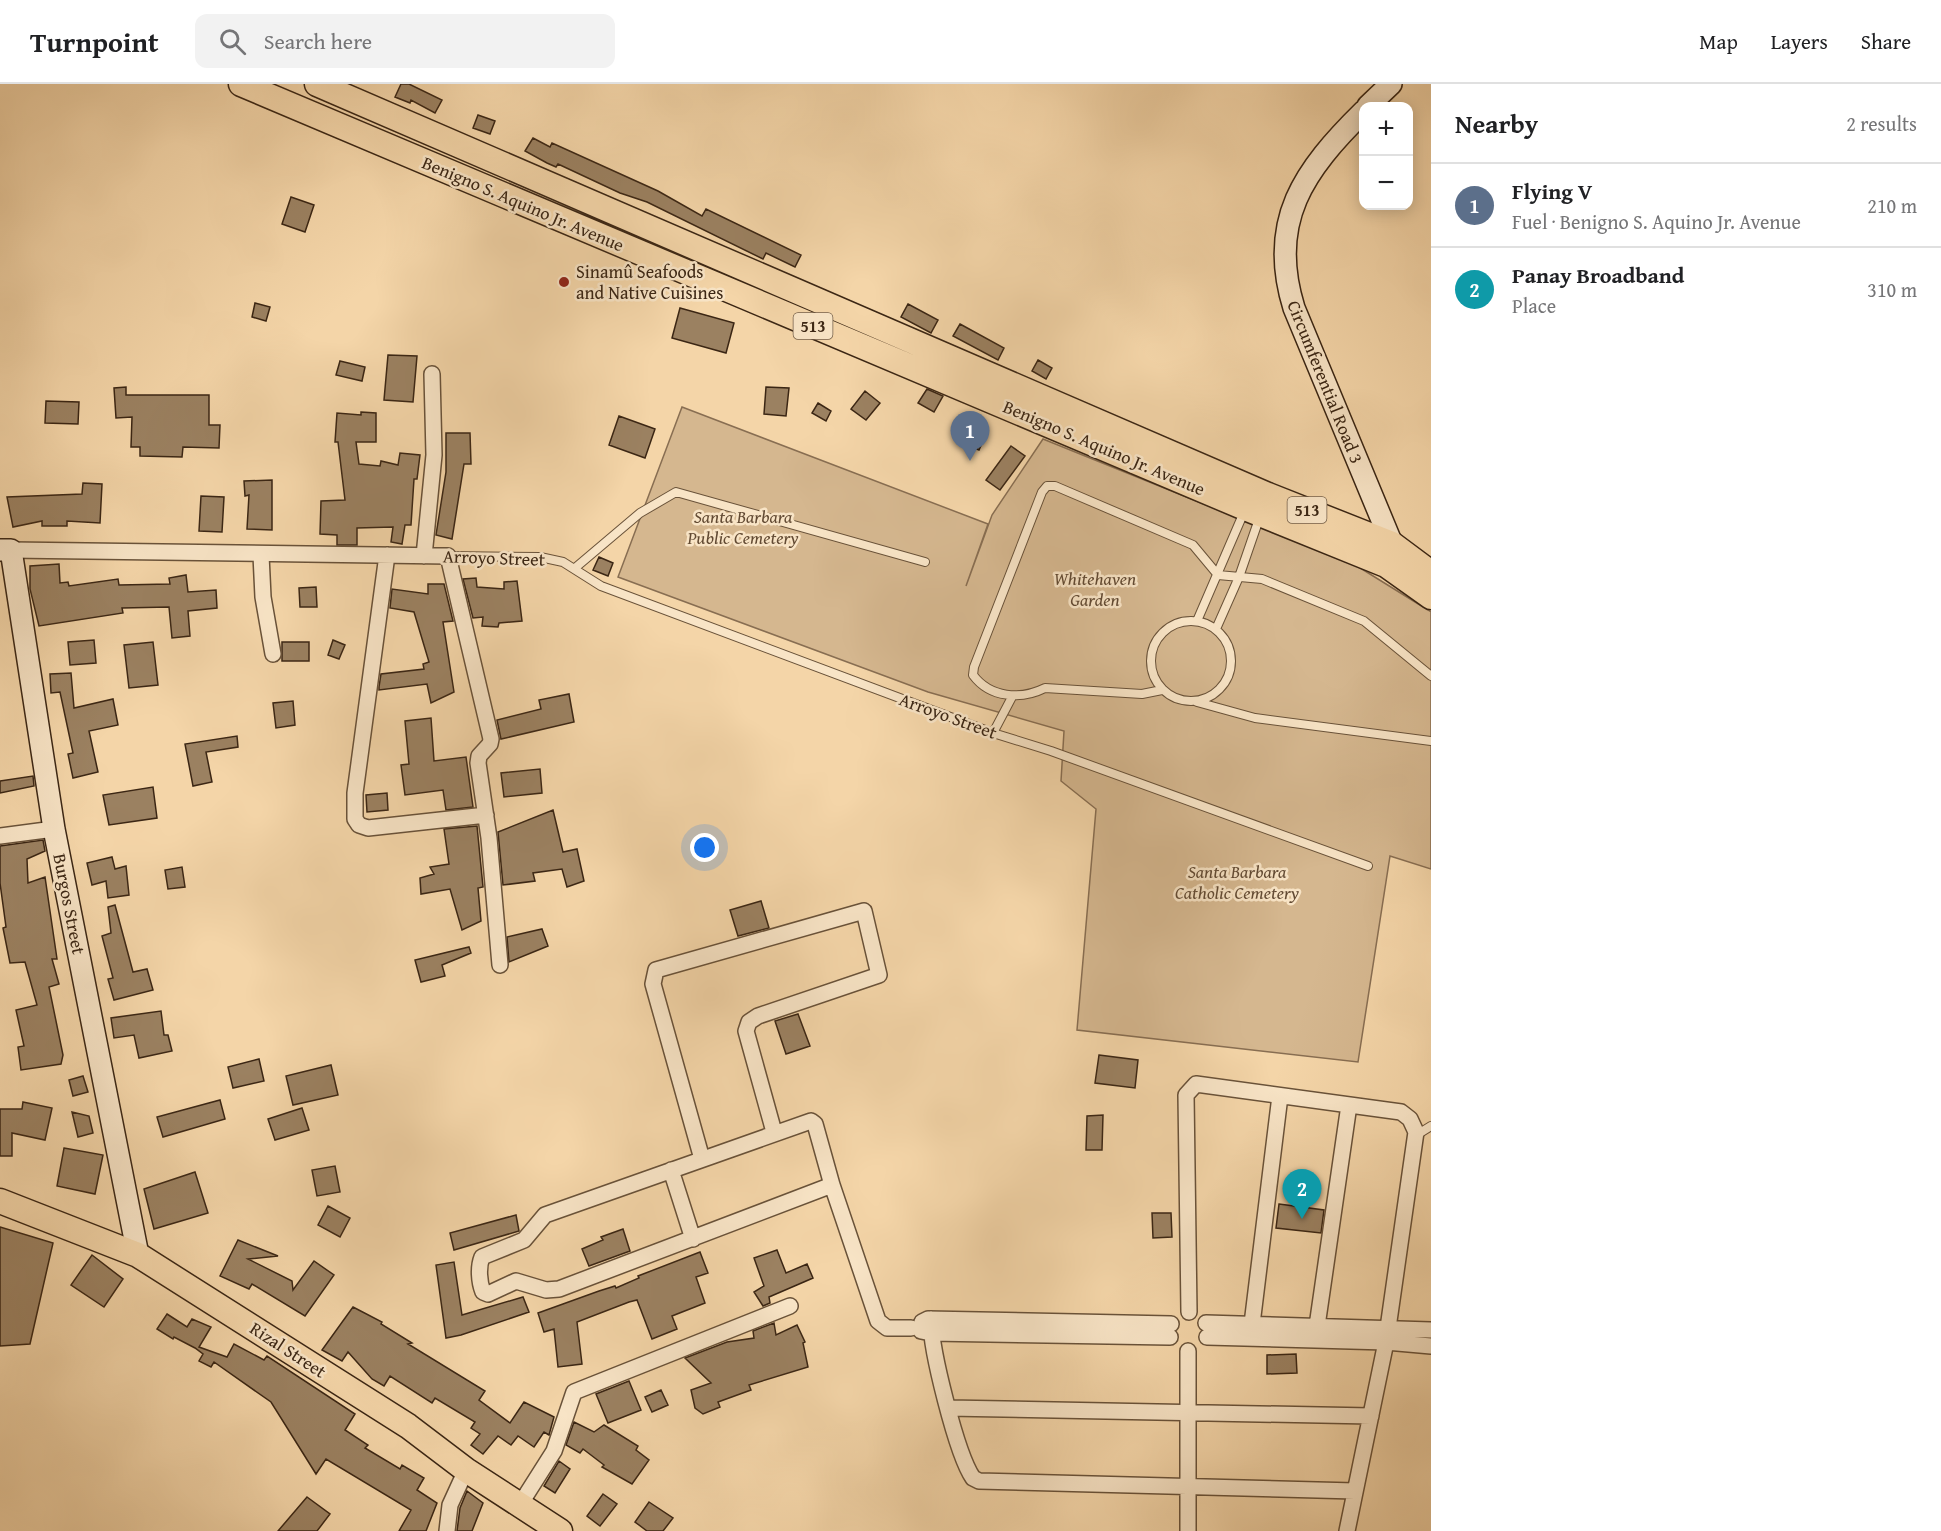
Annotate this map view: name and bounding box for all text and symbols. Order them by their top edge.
search box [195,14,615,68]
text: Turnpoint [30,21,159,62]
icon: search [216,25,249,58]
text: Search here [264,25,372,57]
text: Map [1699,26,1738,57]
text: Layers [1771,26,1828,57]
text: Share [1861,26,1911,57]
map controls [1359,102,1413,210]
button: + [1359,102,1413,156]
text: Nearby [1455,104,1538,143]
text: 2 results [1846,109,1917,138]
street label: Benigno S. Aquino Jr. Avenue [418,149,628,258]
button: − [1359,156,1413,210]
text: Flying V [1512,175,1592,207]
text: 1 [1469,191,1480,220]
text: 210 m [1867,191,1917,220]
text: Fuel · Benigno S. Aquino Jr. Avenue [1512,207,1801,236]
place label: Sinamû Seafoods and Native Cuisines [576,258,723,306]
text: Panay Broadband [1512,259,1684,291]
marker: Sinamû Seafoods and Native Cuisines [557,275,571,289]
text: 2 [1469,275,1480,304]
text: 310 m [1867,275,1917,304]
text: Place [1512,291,1556,320]
street label: Circumferential Road 3 [1280,296,1370,467]
road number: 513 [794,313,832,339]
street label: Benigno S. Aquino Jr. Avenue [999,393,1209,502]
pin: 1 [950,412,990,461]
road number: 513 [1288,497,1326,523]
park label: Santa Barbara Public Cemetery [686,503,799,551]
street label: Arroyo Street [443,542,546,573]
park label: Whitehaven Garden [1054,565,1136,613]
street label: Arroyo Street [896,685,1001,746]
your location [690,833,719,862]
street label: Burgos Street [46,851,93,957]
park label: Santa Barbara Catholic Cemetery [1175,858,1300,906]
pin: 2 [1282,1170,1322,1219]
street label: Rizal Street [245,1315,332,1385]

